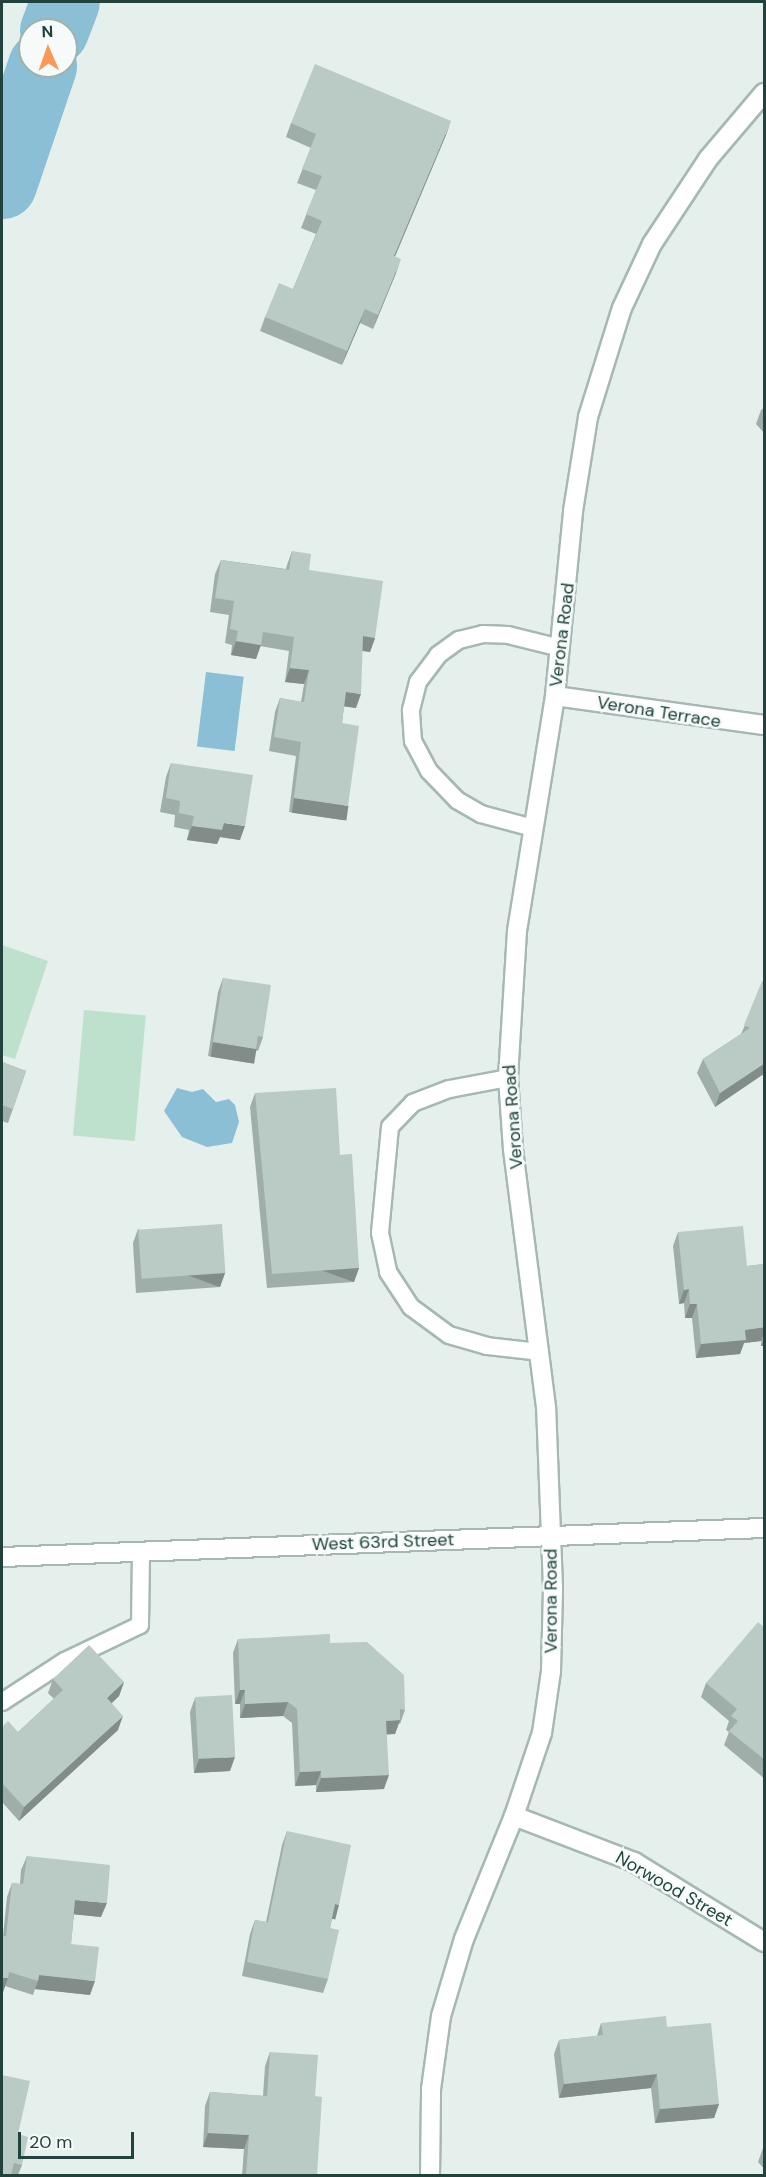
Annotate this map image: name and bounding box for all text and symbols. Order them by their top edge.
north arrow [18,18,78,78]
text: N [41,21,54,42]
street label: Verona Road [545,582,579,688]
street label: Verona Terrace [595,692,723,732]
street label: Verona Road [499,1064,527,1170]
street label: West 63rd Street [311,1529,455,1555]
street label: Verona Road [540,1549,562,1653]
street label: Norwood Street [612,1847,736,1931]
scale bar [21,2120,136,2158]
text: 20 m [29,2130,72,2154]

